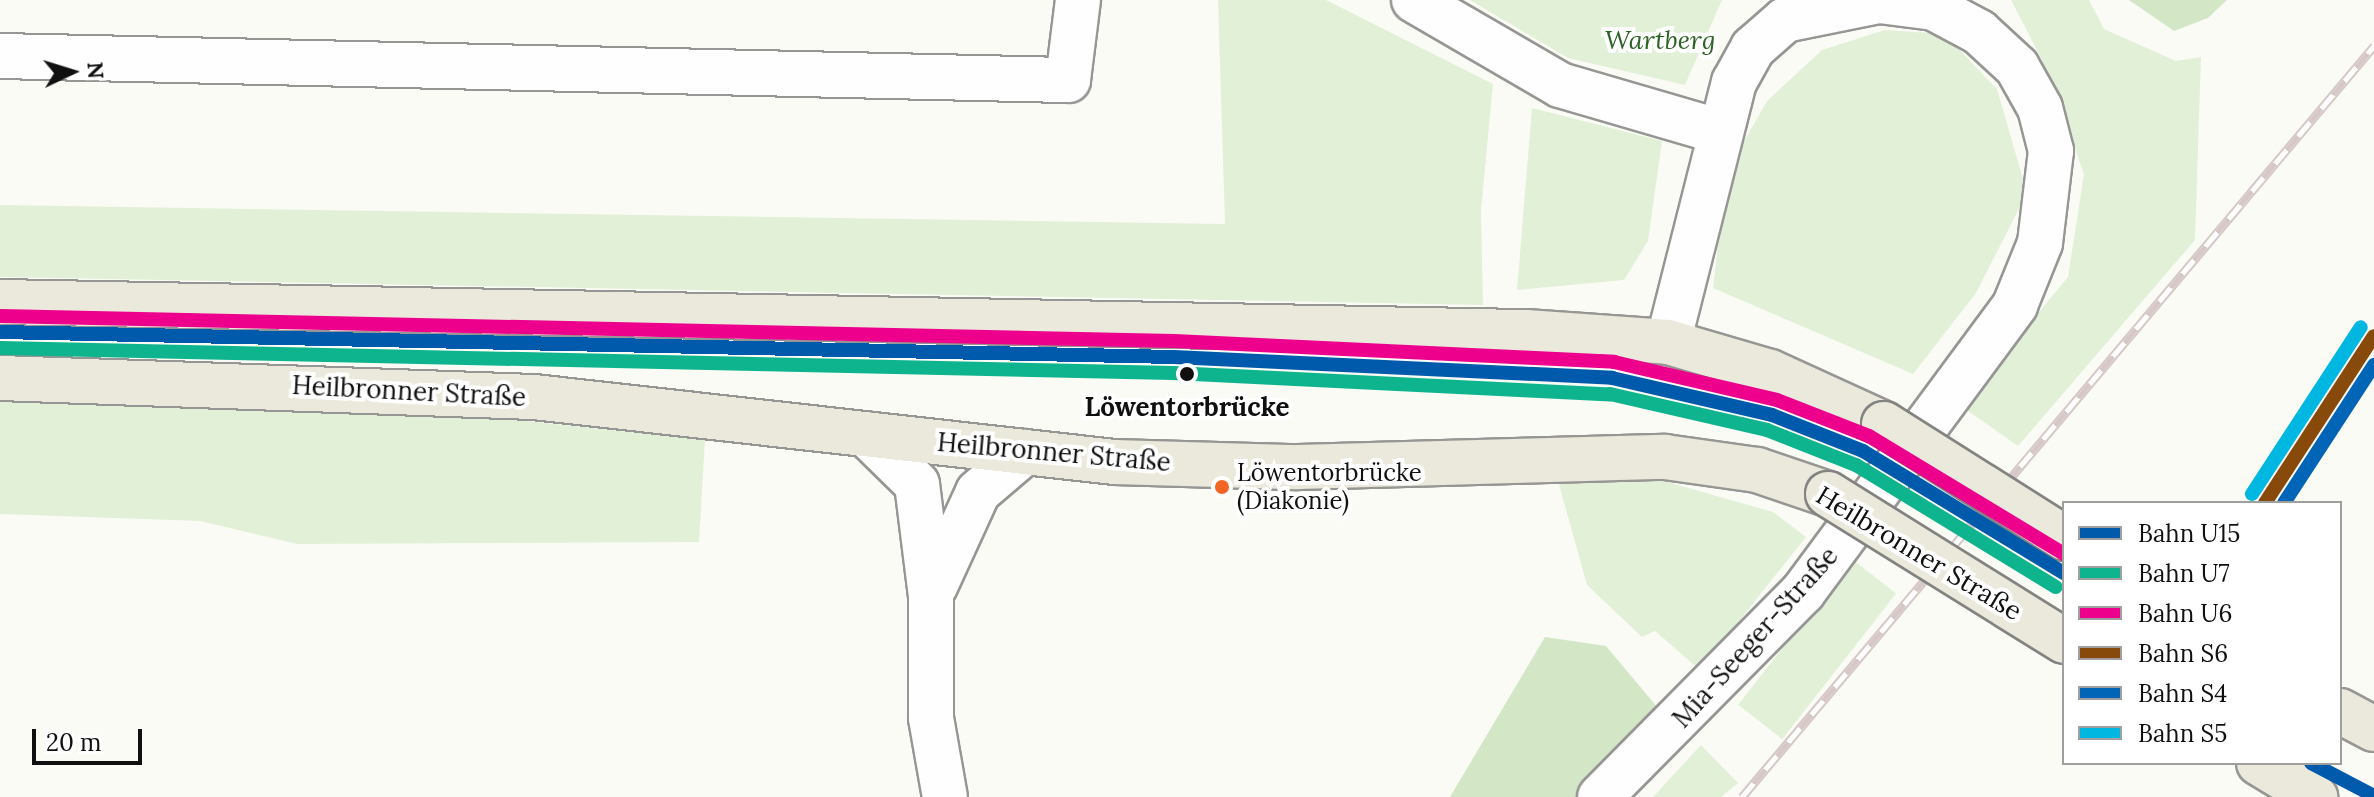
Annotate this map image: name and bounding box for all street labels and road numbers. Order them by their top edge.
street label: Heilbronner Straße [291,369,527,413]
street label: Heilbronner Straße [936,426,1172,478]
street label: Heilbronner Straße [1811,479,2027,627]
street label: Mia-Seeger-Straße [1666,540,1844,734]

